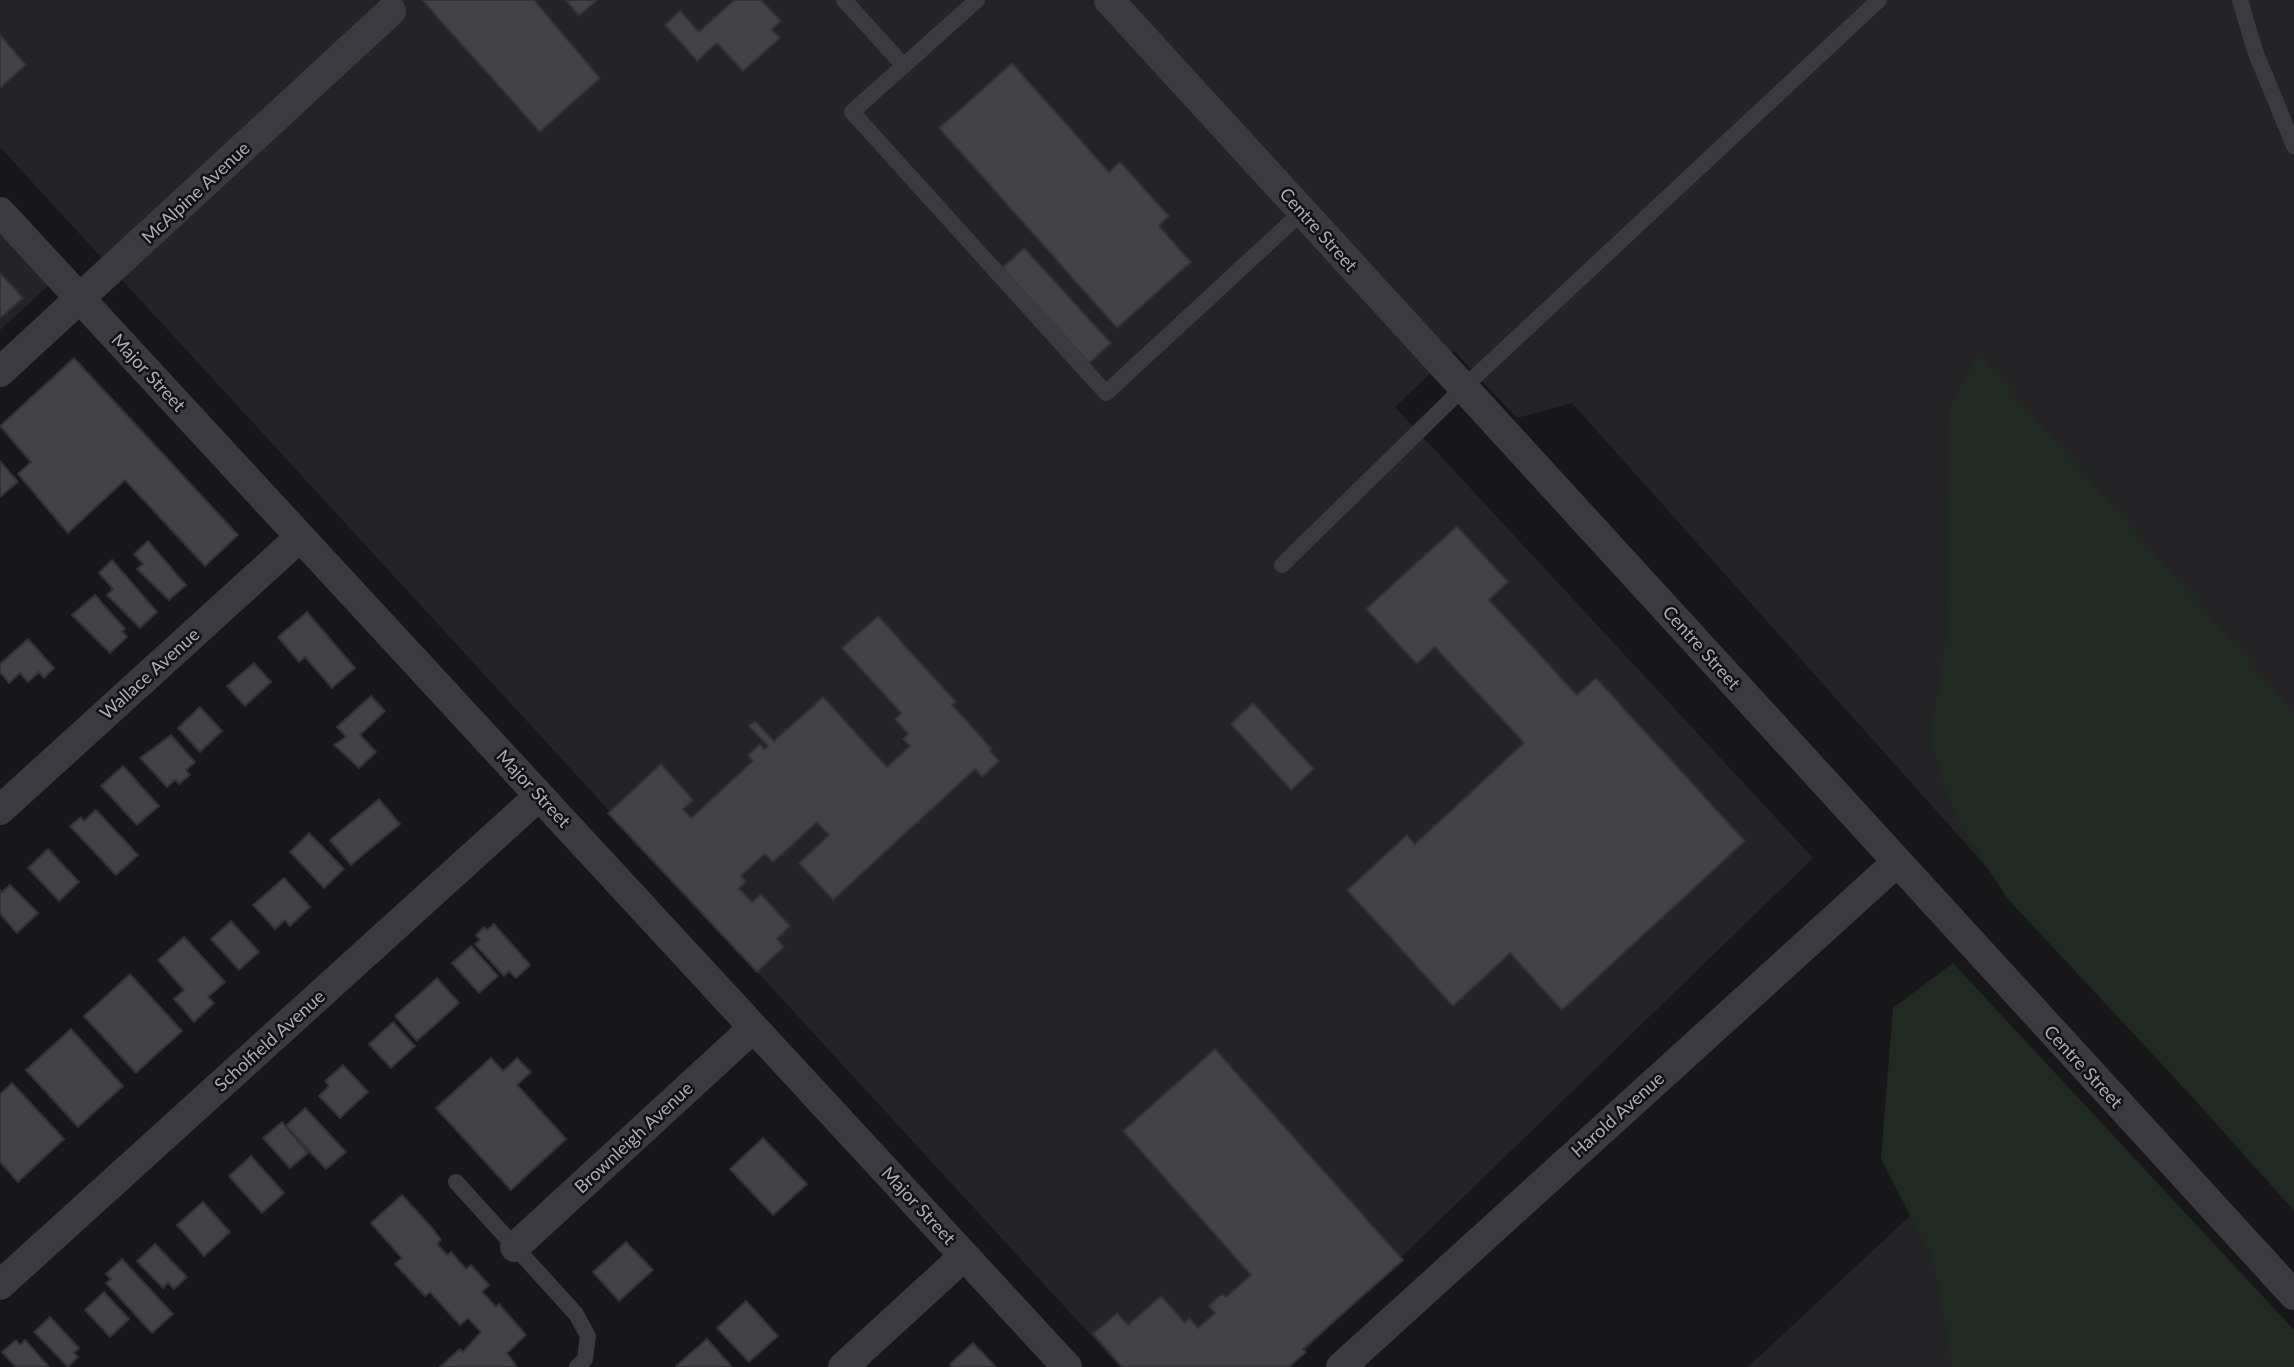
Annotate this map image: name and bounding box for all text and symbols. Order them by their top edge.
street label: McAlpine Avenue [138,138,254,248]
street label: Centre Street [1275,184,1361,276]
street label: Major Street [107,330,189,416]
street label: Centre Street [1658,602,1744,694]
street label: Wallace Avenue [96,624,204,724]
street label: Major Street [492,746,574,832]
street label: Scholfield Avenue [210,986,330,1096]
street label: Centre Street [2039,1021,2127,1113]
street label: Harold Avenue [1567,1068,1669,1162]
street label: Brownleigh Avenue [570,1078,698,1198]
street label: Major Street [877,1163,959,1249]

